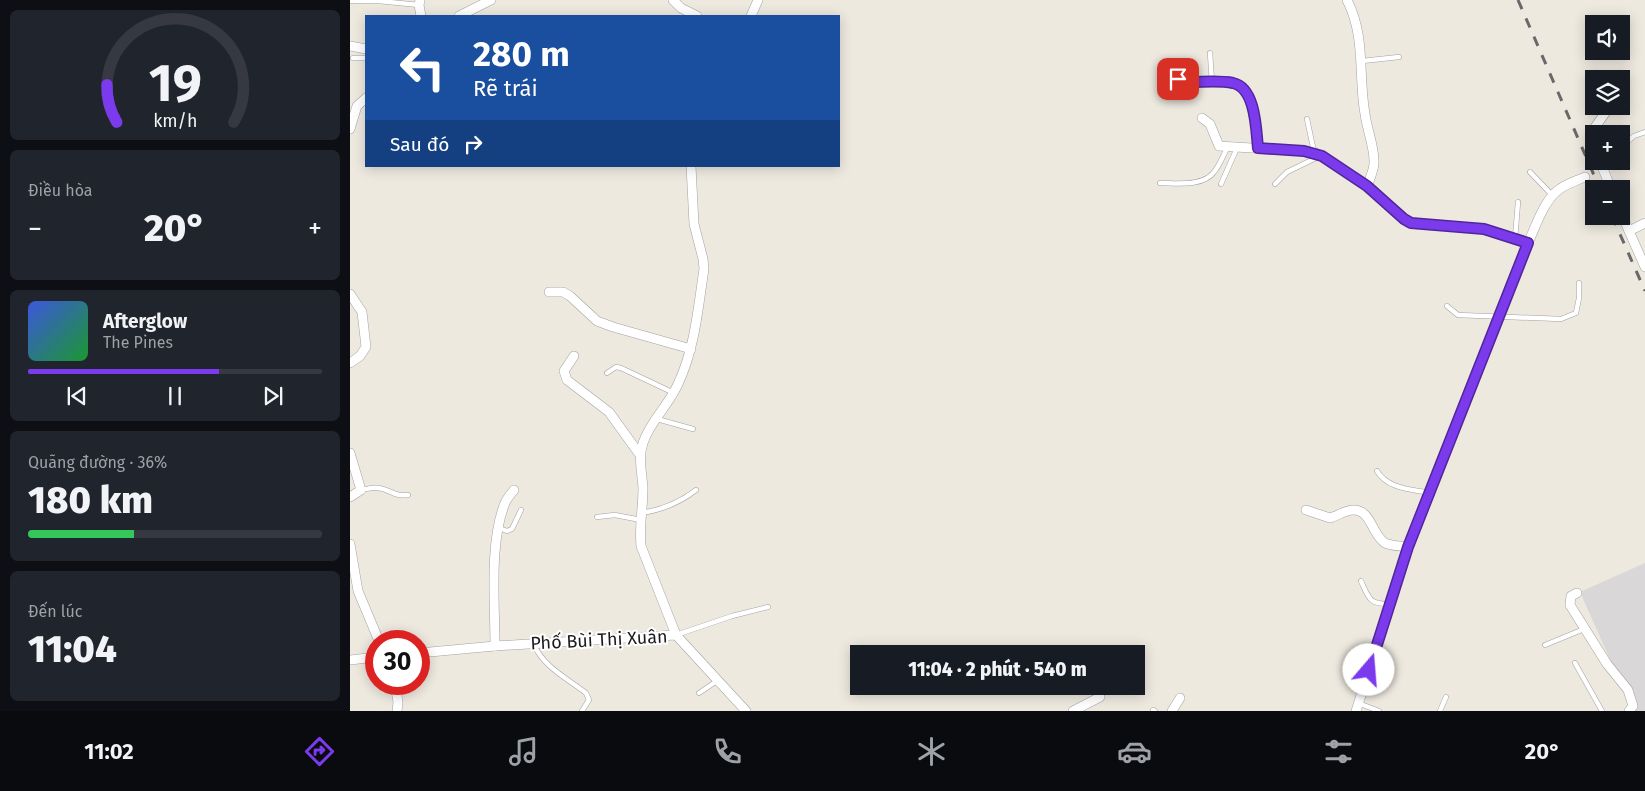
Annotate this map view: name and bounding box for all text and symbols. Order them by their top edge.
map controls [1585,15,1630,225]
button: sound [1585,15,1630,60]
text: 280 m [473,33,570,75]
icon: left [390,35,455,100]
text: 19 [148,52,202,115]
pin [1157,58,1199,100]
icon: arrive [1164,65,1192,93]
button: layers [1585,70,1630,115]
text: Rẽ trái [473,75,538,102]
text: km/h [153,110,197,132]
button: + [1585,125,1630,170]
icon: right [459,130,487,158]
text: Sau đó [390,133,449,156]
button: − [1585,180,1630,225]
text: Điều hòa [28,181,93,200]
text: 20° [144,205,206,251]
text: − [28,212,42,245]
text: + [308,212,322,245]
text: Afterglow [103,310,187,333]
text: The Pines [103,333,173,352]
icon: previous [63,382,91,410]
icon: pause [161,382,189,410]
icon: next [259,382,287,410]
text: Quãng đường · 36% [28,453,167,472]
text: 180 km [28,477,153,523]
text: Đến lúc [28,602,82,621]
street label: Phố Bùi Thị Xuân [530,625,668,655]
text: 11:04 [28,626,117,672]
speed limit sign: 30 [365,630,430,695]
position arrow [1342,643,1394,695]
text: 11:04 · 2 phút · 540 m [908,658,1087,681]
icon: directions [302,734,337,769]
icon: music [506,734,541,769]
icon: phone [710,734,745,769]
icon: climate [914,734,949,769]
icon: car [1117,734,1152,769]
icon: filters [1321,734,1356,769]
text: 11:02 [84,738,134,765]
text: 20° [1525,738,1561,765]

